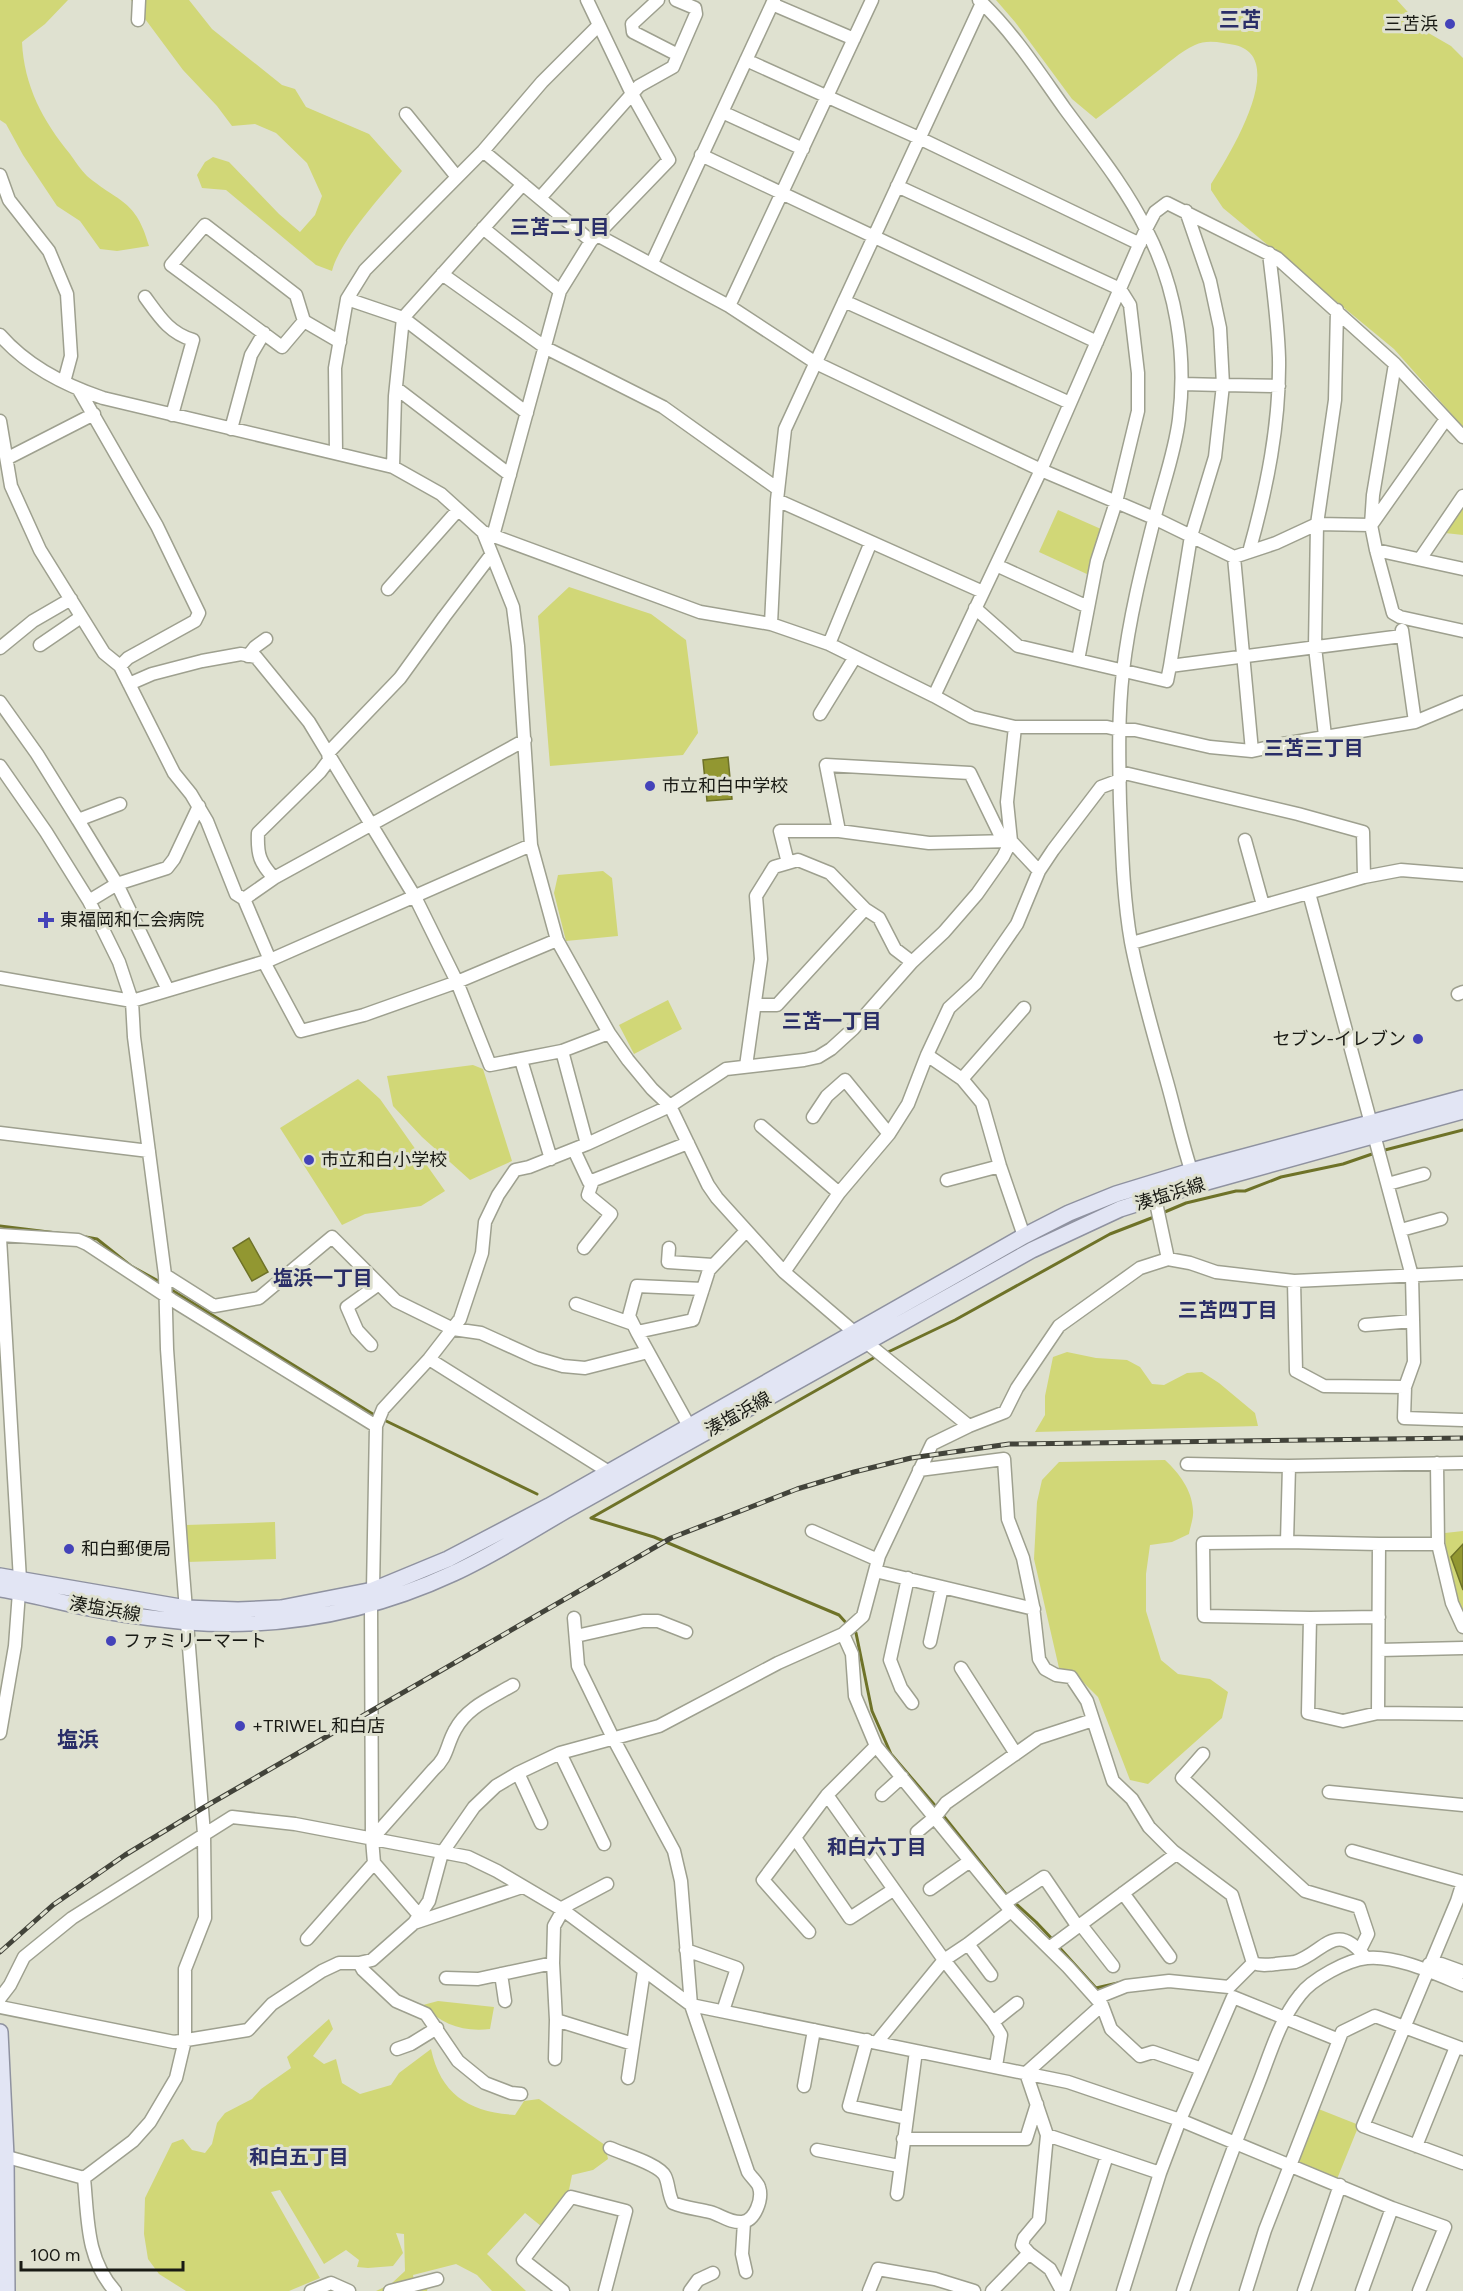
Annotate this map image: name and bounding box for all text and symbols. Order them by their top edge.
district label: 三苫 [1219,7,1261,32]
place label: 三苫浜 [1384,13,1438,35]
marker: 三苫浜 [1443,17,1457,31]
district label: 三苫二丁目 [510,215,610,239]
district label: 三苫三丁目 [1264,736,1364,760]
place label: 市立和白中学校 [662,775,788,797]
marker: 市立和白中学校 [643,779,657,793]
place label: 東福岡和仁会病院 [60,909,204,931]
marker: 東福岡和仁会病院 [37,911,55,929]
district label: 三苫一丁目 [782,1009,882,1033]
place label: セブン-イレブン [1272,1028,1406,1050]
marker: セブン-イレブン [1411,1032,1425,1046]
place label: 市立和白小学校 [321,1149,447,1171]
marker: 市立和白小学校 [302,1153,316,1167]
street label: 湊塩浜線 [1132,1173,1208,1215]
district label: 塩浜一丁目 [273,1266,373,1290]
district label: 三苫四丁目 [1178,1298,1278,1322]
street label: 湊塩浜線 [701,1387,775,1441]
place label: 和白郵便局 [81,1538,171,1560]
marker: 和白郵便局 [62,1542,76,1556]
street label: 湊塩浜線 [68,1592,142,1626]
place label: ファミリーマート [123,1630,267,1652]
marker: ファミリーマート [104,1634,118,1648]
place label: +TRIWEL 和白店 [252,1715,385,1737]
marker: +TRIWEL 和白店 [233,1719,247,1733]
district label: 塩浜 [57,1727,99,1752]
district label: 和白六丁目 [827,1835,927,1859]
district label: 和白五丁目 [249,2145,349,2169]
scale bar [21,2234,183,2272]
text: 100 m [30,2244,80,2266]

